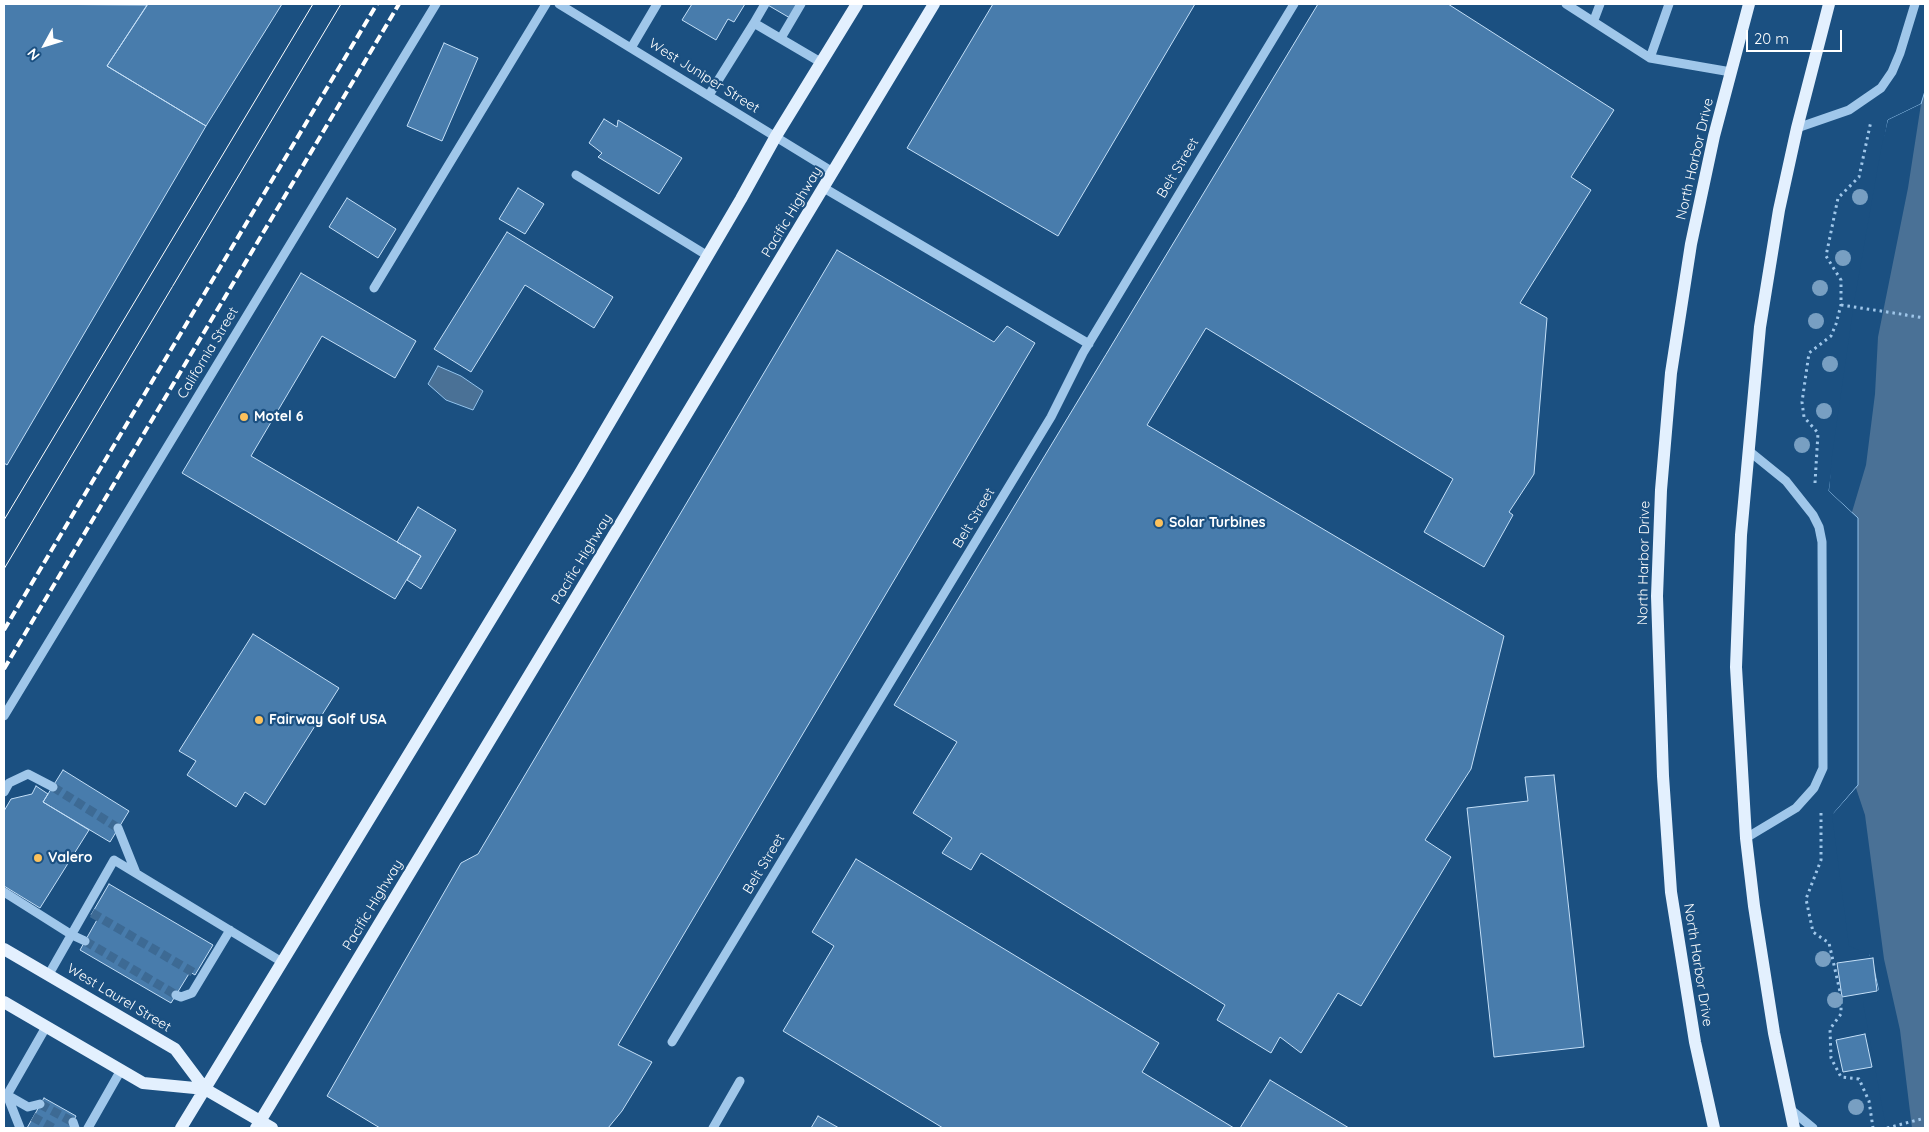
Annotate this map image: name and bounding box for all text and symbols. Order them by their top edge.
north arrow [20,20,70,70]
scale bar [1749,20,1845,52]
text: 20 m [1754,29,1789,48]
street label: West Juniper Street [646,35,762,117]
text: N [23,45,44,64]
street label: North Harbor Drive [1673,97,1717,221]
street label: Belt Street [1154,135,1202,201]
street label: Pacific Highway [758,164,826,260]
street label: California Street [174,304,242,402]
place label: Motel 6 [254,409,304,425]
marker: Motel 6 [238,411,250,423]
street label: Belt Street [950,485,998,551]
street label: North Harbor Drive [1635,501,1653,625]
street label: Pacific Highway [548,511,616,607]
place label: Solar Turbines [1169,515,1265,531]
marker: Solar Turbines [1153,517,1165,529]
place label: Fairway Golf USA [269,712,387,728]
marker: Fairway Golf USA [253,714,265,726]
street label: Belt Street [740,831,788,897]
place label: Valero [48,850,93,866]
marker: Valero [32,852,44,864]
street label: Pacific Highway [339,857,407,953]
street label: North Harbor Drive [1680,902,1716,1028]
street label: West Laurel Street [64,960,174,1036]

